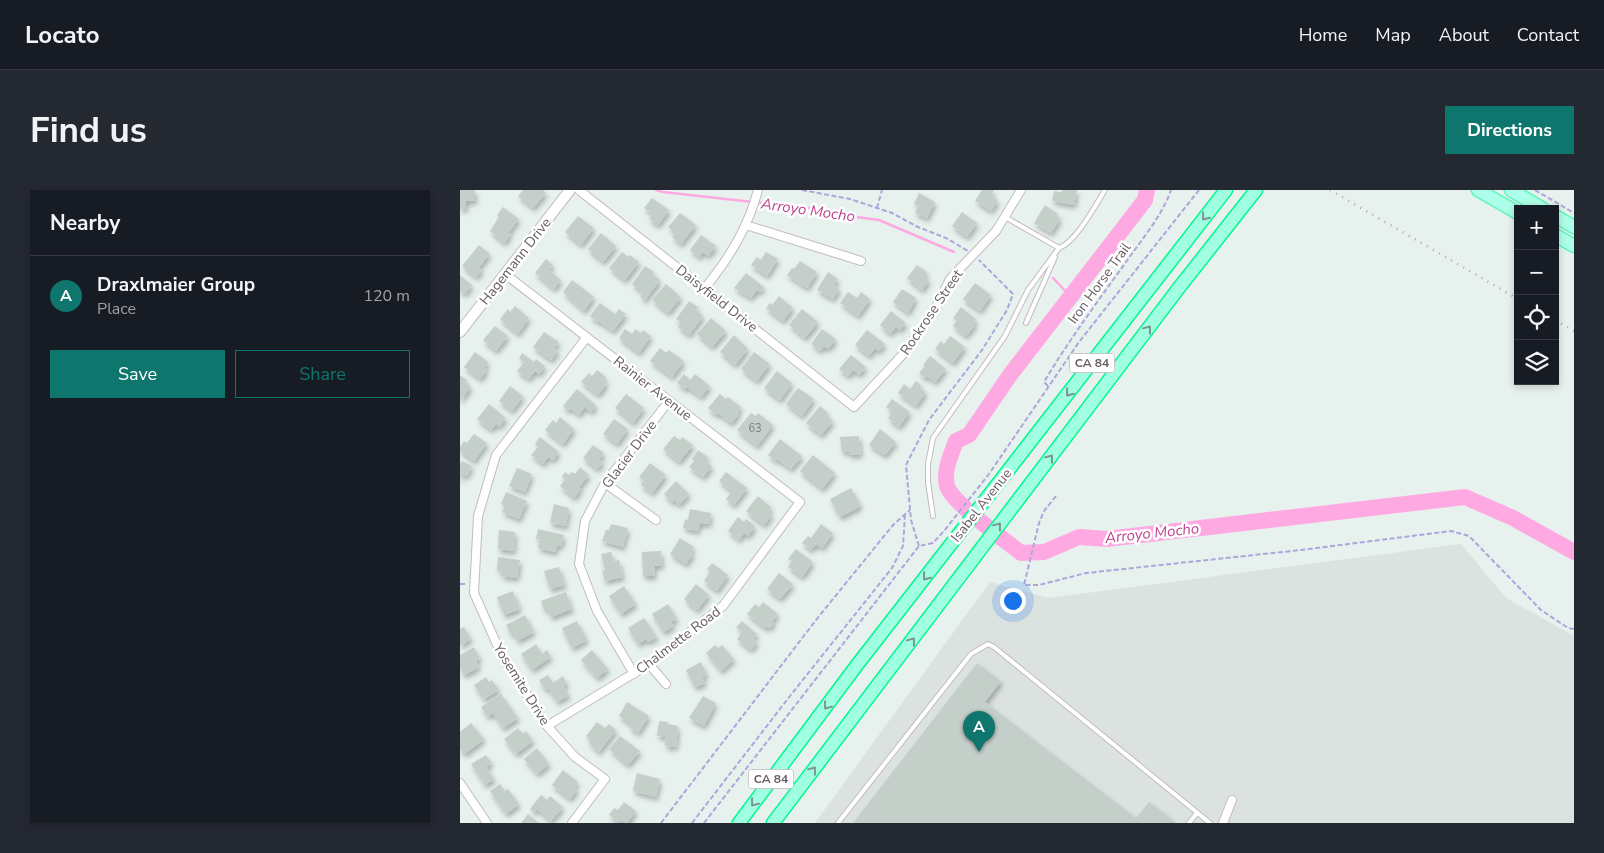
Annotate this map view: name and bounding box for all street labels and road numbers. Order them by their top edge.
street label: Hagemann Drive [475,214,555,309]
street label: Iron Horse Trail [1063,238,1136,328]
street label: Daisyfield Drive [672,260,762,336]
street label: Rockrose Street [896,266,967,359]
street label: Rainier Avenue [609,352,696,425]
road number: CA 84 [1070,354,1114,372]
street label: Glacier Drive [598,416,661,492]
street label: Isabel Avenue [947,464,1016,546]
street label: Chalmette Road [632,602,725,679]
street label: Yosemite Drive [488,639,554,729]
road number: CA 84 [748,770,794,788]

